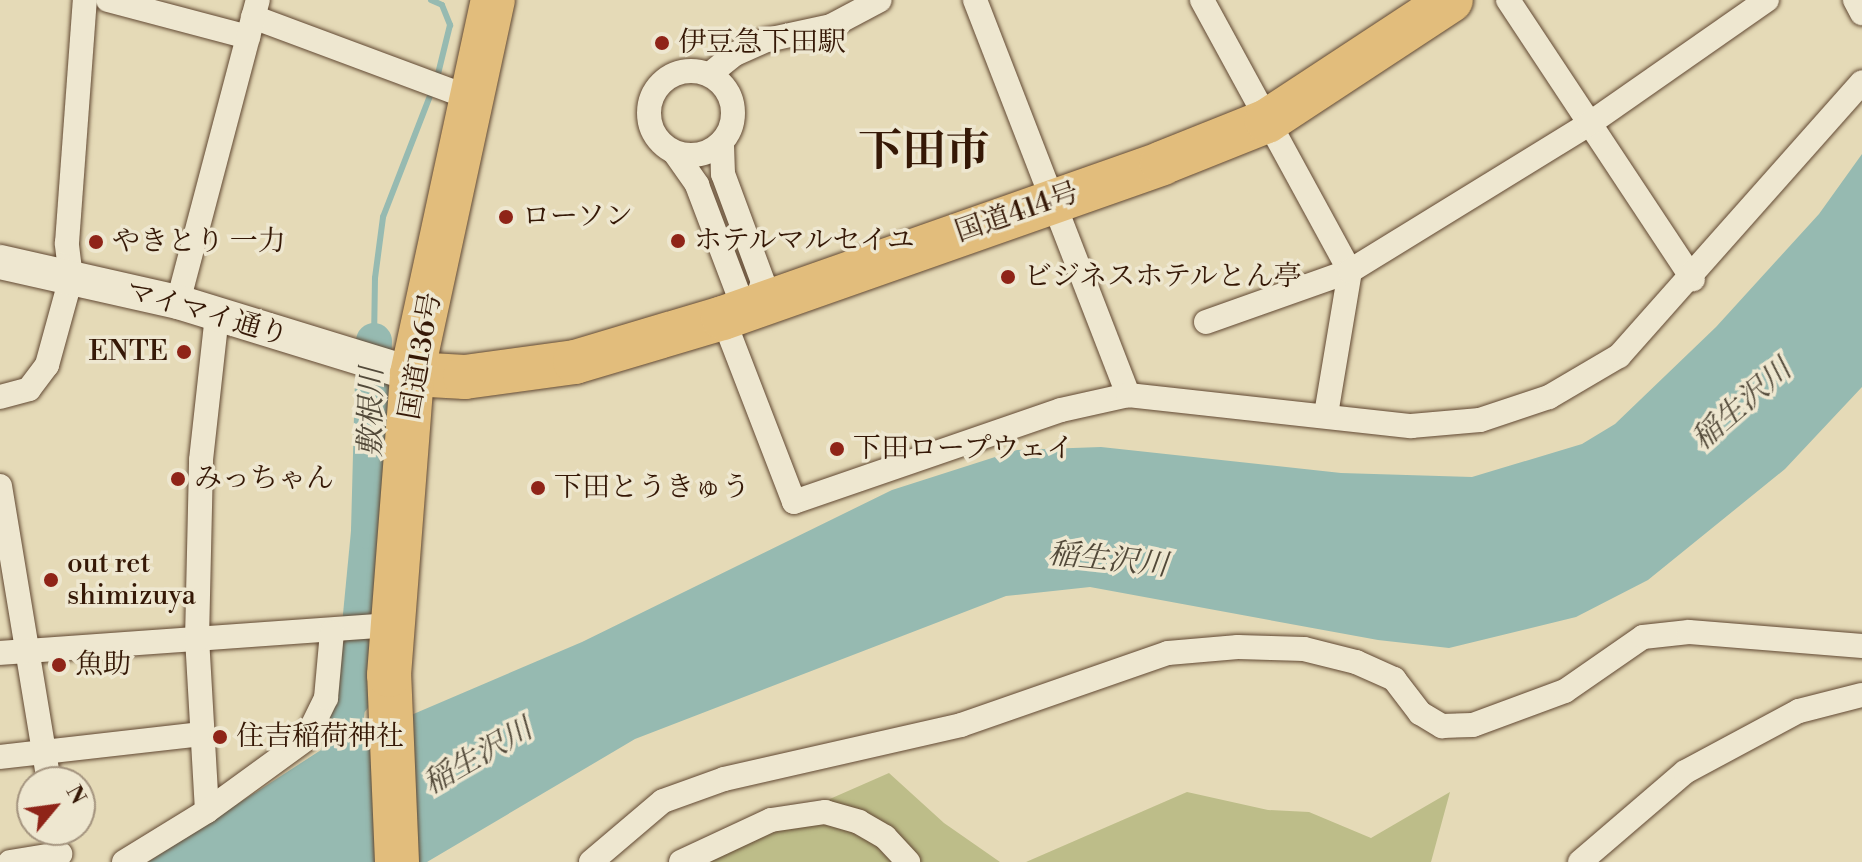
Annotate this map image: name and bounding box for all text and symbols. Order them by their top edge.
place label: 伊豆急下田駅 [678,26,846,60]
marker: 伊豆急下田駅 [653,34,671,52]
district label: 下田市 [858,126,990,178]
street label: 国道414号 [951,176,1083,250]
place label: ローソン [522,200,634,234]
marker: ローソン [497,208,515,226]
place label: ホテルマルセイユ [694,224,918,258]
place label: やきとり 一力 [112,225,286,259]
marker: ホテルマルセイユ [669,232,687,250]
marker: やきとり 一力 [87,233,105,251]
place label: ビジネスホテルとん亭 [1024,260,1304,294]
marker: ビジネスホテルとん亭 [999,268,1017,286]
street label: マイマイ通り [122,275,292,353]
street label: 国道136号 [393,290,449,422]
place label: ENTE [89,335,168,369]
marker: ENTE [175,343,193,361]
water label: 稲生沢川 [1685,352,1799,458]
water label: 敷根川 [353,367,391,457]
place label: 下田ロープウェイ [853,432,1077,466]
marker: 下田ロープウェイ [828,440,846,458]
place label: みっちゃん [194,462,334,496]
marker: みっちゃん [169,470,187,488]
place label: 下田とうきゅう [554,471,750,505]
marker: 下田とうきゅう [529,479,547,497]
water label: 稲生沢川 [1046,536,1170,584]
place label: out ret shimizuya [67,547,196,613]
marker: out ret shimizuya [42,571,60,589]
place label: 魚助 [75,648,131,682]
marker: 魚助 [50,656,68,674]
water label: 稲生沢川 [417,711,539,803]
place label: 住吉稲荷神社 [236,720,404,754]
marker: 住吉稲荷神社 [211,728,229,746]
north arrow [16,766,96,846]
text: N [60,781,92,809]

